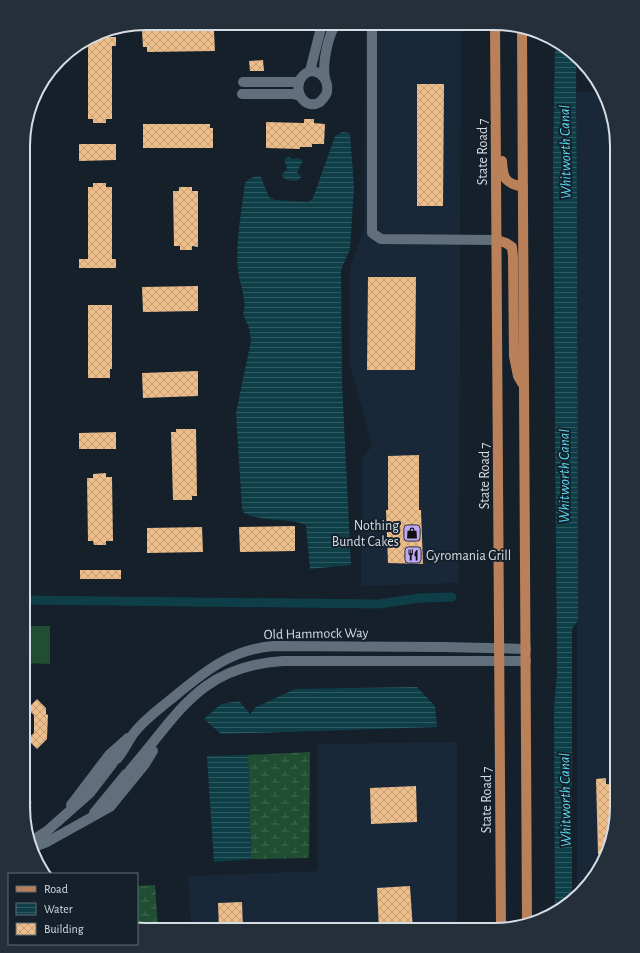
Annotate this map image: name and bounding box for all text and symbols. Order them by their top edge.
water label: Whitworth Canal [557,104,574,199]
street label: State Road 7 [476,119,490,185]
water label: Whitworth Canal [557,429,572,523]
street label: State Road 7 [478,443,492,509]
place label: Nothing Bundt Cakes [332,519,399,549]
shop icon: Nothing Bundt Cakes [402,523,422,543]
restaurant icon: Gyromania Grill [403,545,423,565]
place label: Gyromania Grill [426,549,511,563]
street label: Old Hammock Way [264,626,369,642]
water label: Whitworth Canal [557,752,574,847]
street label: State Road 7 [480,767,494,833]
legend [8,873,138,945]
text: Road [44,883,68,895]
text: Water [44,903,73,915]
text: Building [44,923,84,935]

